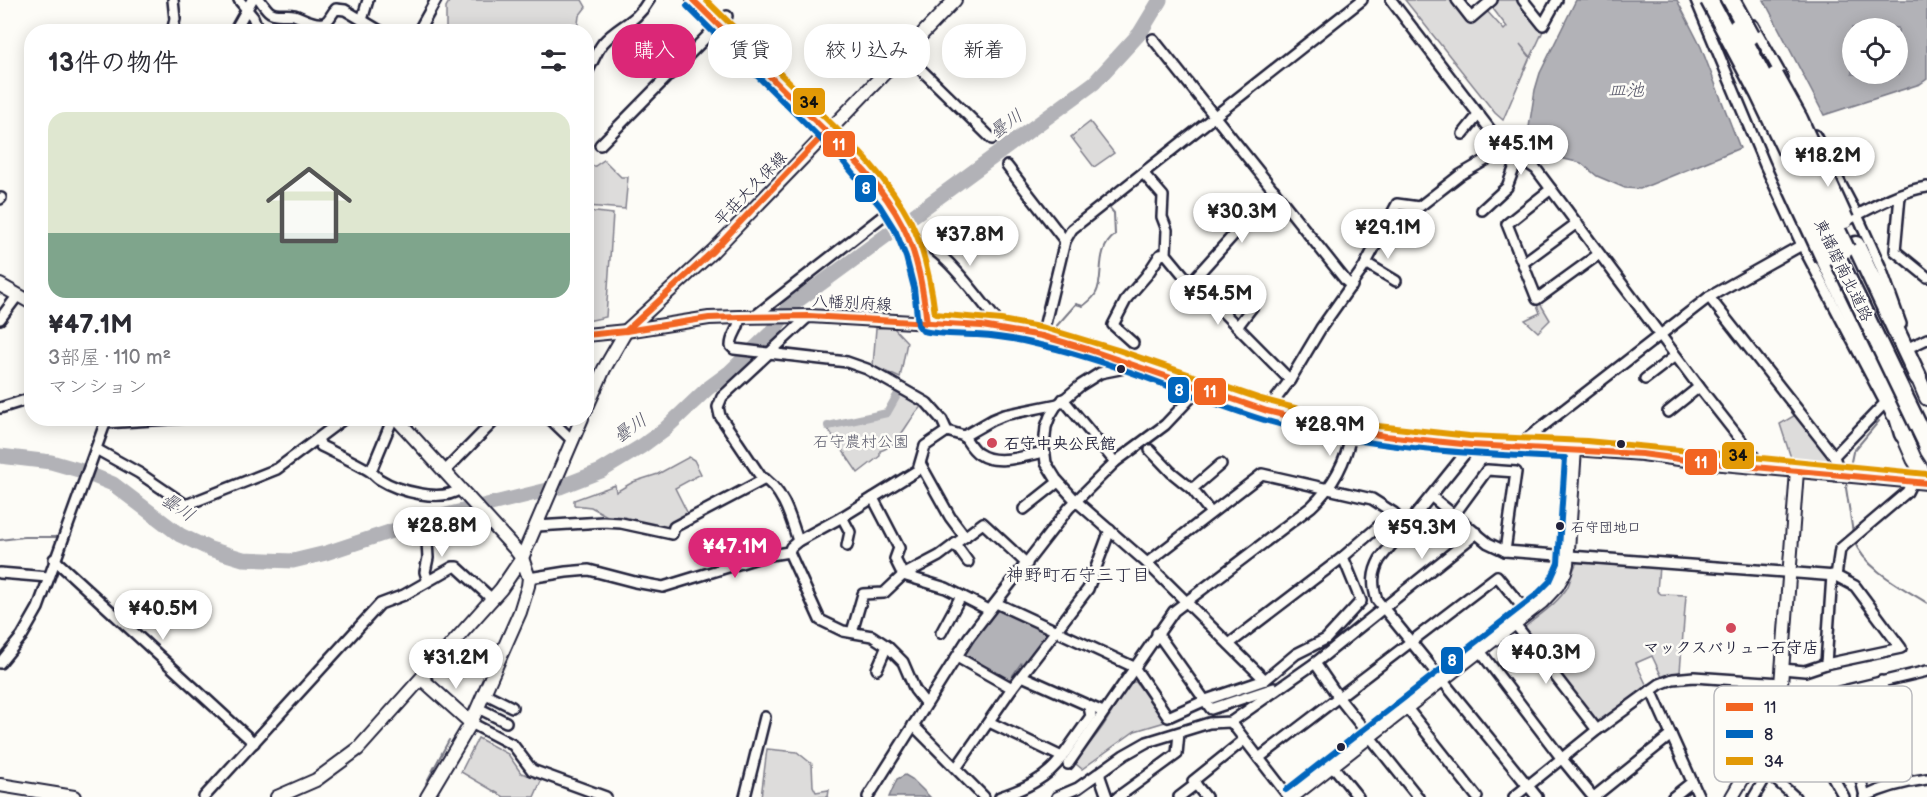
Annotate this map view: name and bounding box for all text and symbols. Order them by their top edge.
map controls [1842,18,1908,84]
button: locate [1842,18,1908,84]
chip: 購入 [612,24,696,78]
chip: 賃貸 [708,24,792,78]
chip: 絞り込み [804,24,930,78]
chip: 新着 [942,24,1026,78]
icon: filters [537,44,570,77]
text: 13件の物件 [48,48,178,79]
water label: 皿池 [1608,80,1645,101]
line badge: 34 [792,87,826,116]
text: 34 [800,94,819,113]
water label: 曇川 [986,105,1027,143]
pin: ¥45.1M [1472,125,1570,176]
line badge: 11 [822,130,856,158]
text: ¥45.1M [1488,132,1554,156]
text: 11 [832,136,846,155]
pin: ¥18.2M [1779,137,1877,188]
text: ¥18.2M [1795,144,1861,168]
street label: 平荘大久保線 [711,148,791,230]
icon: home [255,151,363,259]
line badge: 8 [854,174,877,203]
text: 8 [861,180,871,199]
pin: ¥30.3M [1193,193,1291,244]
text: ¥30.3M [1207,200,1277,224]
pin: ¥29.1M [1339,209,1437,260]
pin: ¥37.8M [921,216,1019,267]
text: ¥29.1M [1355,216,1421,240]
street label: 東播磨南北道路 [1810,216,1876,325]
text: ¥37.8M [936,223,1004,247]
pin: ¥54.5M [1169,275,1267,326]
text: ¥54.5M [1184,282,1252,306]
street label: 八幡別府線 [811,292,892,315]
text: ¥47.1M [48,310,133,341]
text: 3部屋 · 110 m² [48,346,171,370]
unlabelled marker [1115,363,1127,375]
text: マンション [48,375,147,399]
line badge: 8 [1167,376,1190,404]
line badge: 11 [1193,377,1227,406]
text: 8 [1174,382,1184,401]
text: 11 [1203,383,1217,402]
pin: ¥28.9M [1281,406,1379,457]
water label: 曇川 [610,409,651,447]
text: ¥28.9M [1295,413,1365,437]
park label: 石守農村公園 [813,433,909,452]
place label: 石守中央公民館 [1004,435,1116,454]
marker: 石守中央公民館 [985,436,999,450]
unlabelled marker [1615,438,1627,450]
line badge: 34 [1721,441,1755,470]
text: 34 [1729,447,1748,466]
line badge: 11 [1684,448,1718,476]
text: 11 [1694,454,1708,473]
water label: 曇川 [157,489,199,526]
pin: ¥28.8M [393,507,491,558]
pin: ¥59.3M [1373,509,1471,560]
text: ¥28.8M [407,514,477,538]
text: ¥59.3M [1388,516,1456,540]
place label: 石守団地口 [1571,519,1641,536]
marker: 石守団地口 [1554,520,1566,532]
pin: ¥47.1M [686,528,784,579]
text: ¥47.1M [702,535,768,559]
district label: 神野町石守三丁目 [1006,565,1150,586]
pin: ¥40.5M [114,590,212,641]
text: ¥40.5M [128,597,198,621]
marker: マックスバリュー石守店 [1724,621,1738,635]
pin: ¥40.3M [1497,634,1595,685]
pin: ¥31.2M [407,639,505,690]
place label: マックスバリュー石守店 [1643,639,1819,658]
text: ¥40.3M [1511,641,1581,665]
text: ¥31.2M [423,646,489,670]
line badge: 8 [1440,646,1464,675]
text: 8 [1447,652,1457,671]
legend [1714,686,1912,782]
text: 11 [1764,699,1776,718]
text: 8 [1764,726,1773,745]
unlabelled marker [1335,741,1347,753]
text: 34 [1764,753,1784,772]

